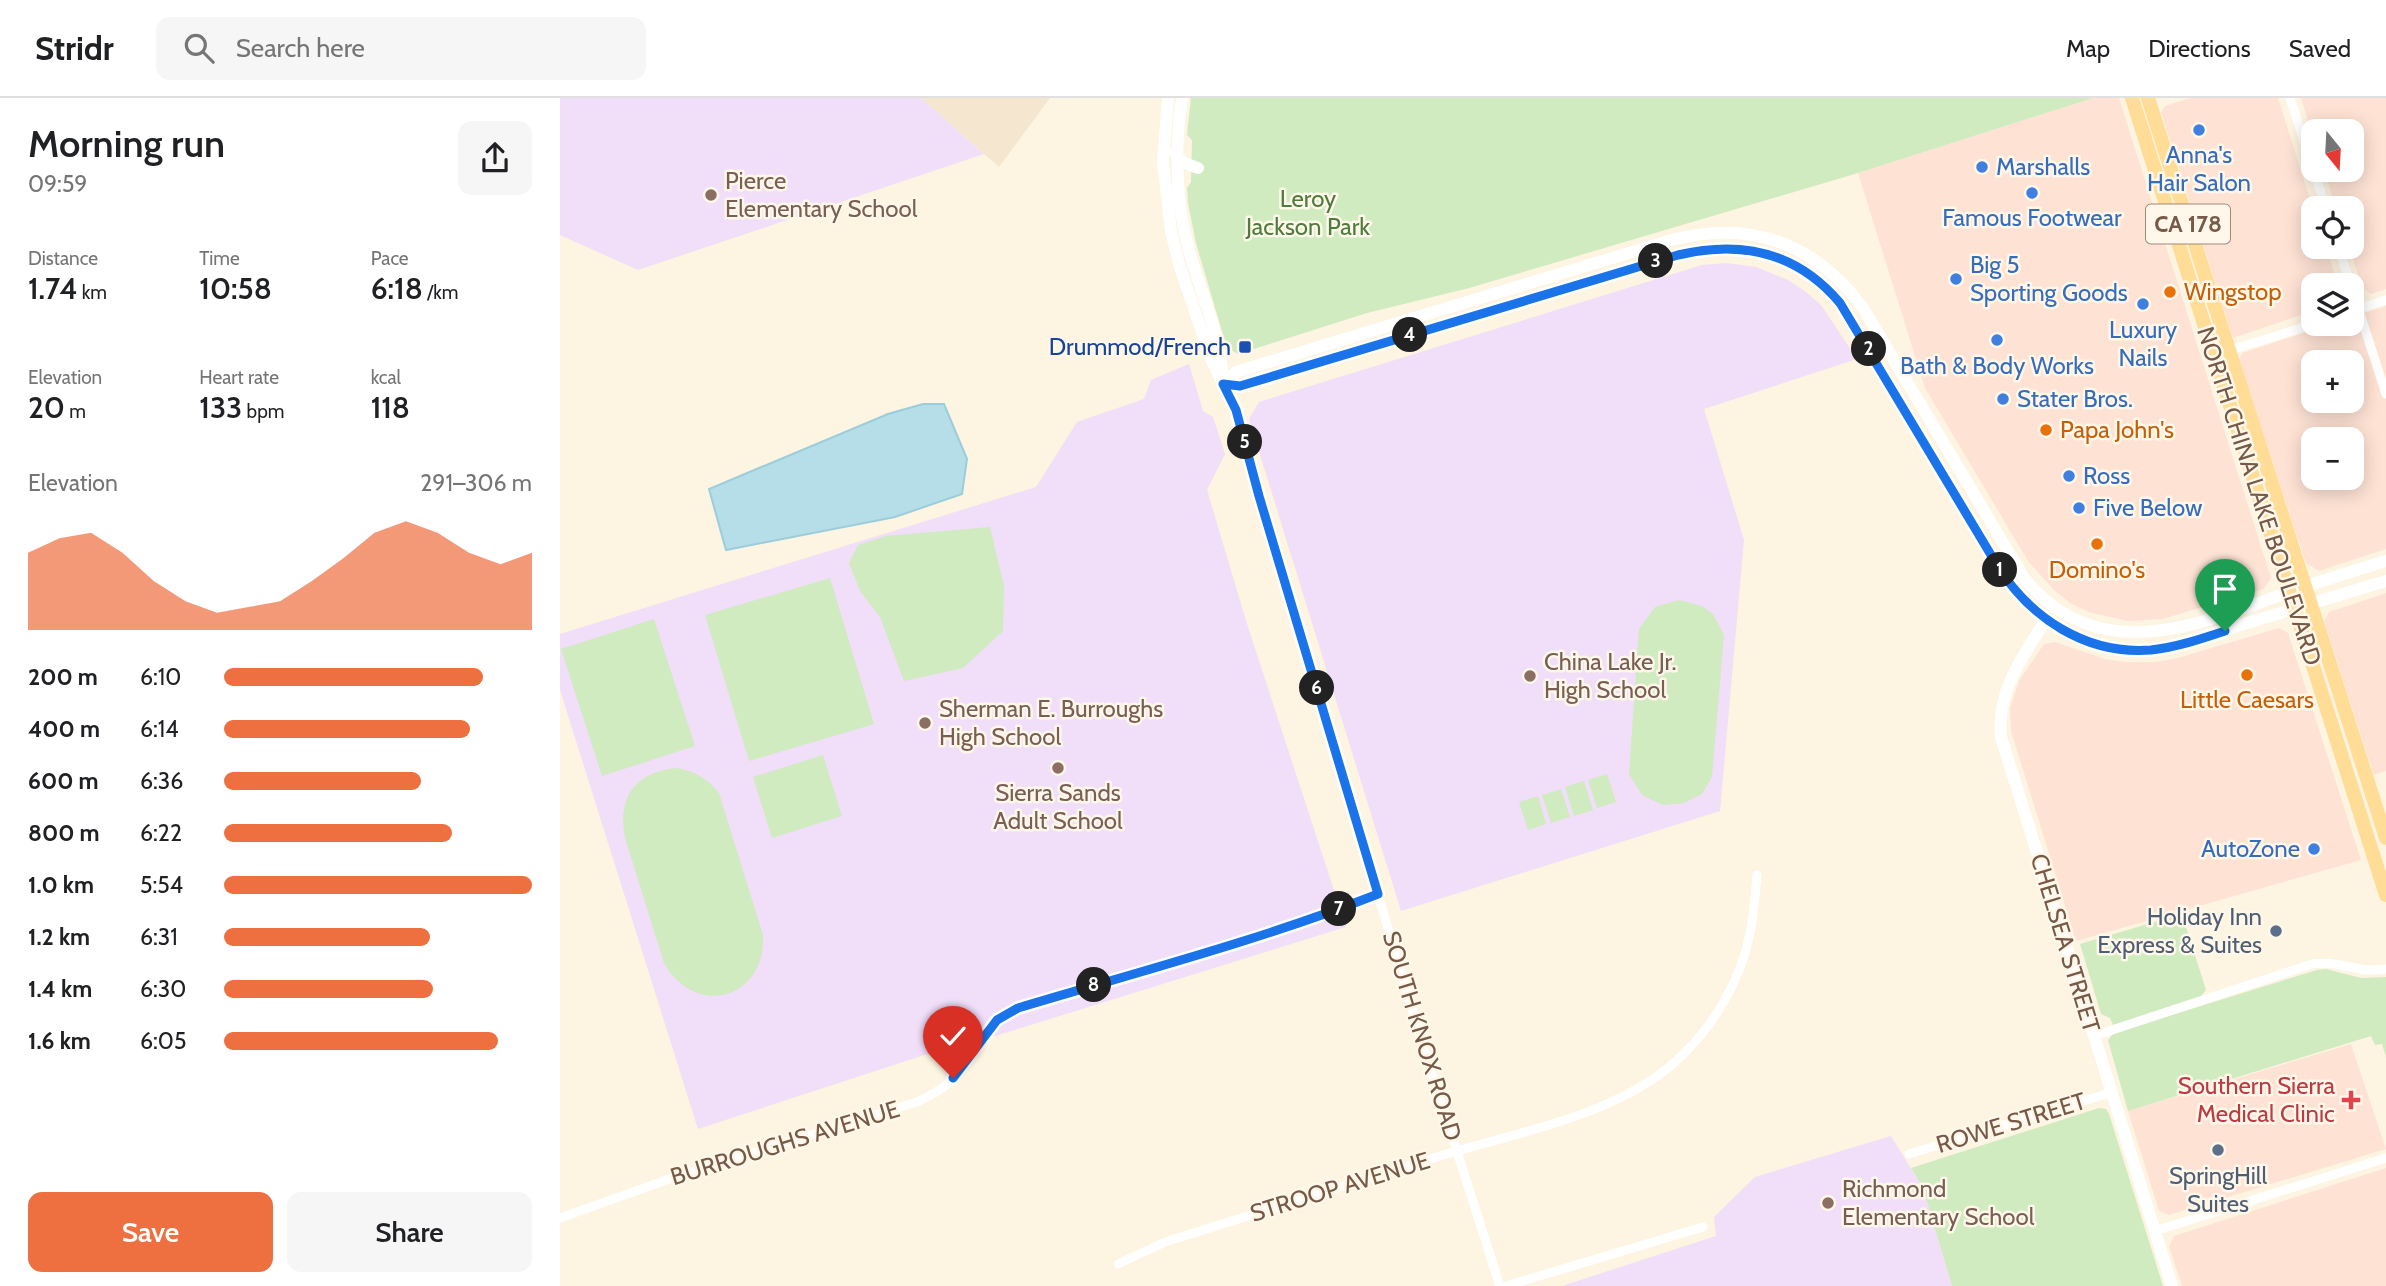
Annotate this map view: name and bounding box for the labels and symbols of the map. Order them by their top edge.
north arrow [2301,119,2364,182]
marker: Anna's Hair Salon [2191,122,2207,138]
place label: Anna's Hair Salon [2147,140,2251,197]
place label: Marshalls [1996,152,2090,181]
marker: Marshalls [1974,159,1990,175]
place label: Pierce Elementary School [725,166,918,223]
park label: Leroy Jackson Park [1245,184,1370,241]
marker: Famous Footwear [2024,185,2040,201]
marker: Pierce Elementary School [703,187,719,203]
place label: Famous Footwear [1942,203,2122,232]
road number: CA 178 [2146,204,2230,244]
pin: 3 [1638,244,1674,278]
place label: Big 5 Sporting Goods [1970,250,2128,307]
marker: Big 5 Sporting Goods [1948,271,1964,287]
place label: Wingstop [2184,277,2282,306]
marker: Wingstop [2162,284,2178,300]
marker: Luxury Nails [2135,296,2151,312]
place label: Luxury Nails [2109,315,2177,372]
pin: 4 [1392,317,1428,352]
street label: NORTH CHINA LAKE BOULEVARD [2191,323,2328,669]
pin: 2 [1852,331,1886,366]
place label: Drummod/French [1049,332,1231,361]
marker: Bath & Body Works [1989,332,2005,348]
marker: Drummod/French [1237,339,1253,355]
place label: Bath & Body Works [1900,351,2094,380]
place label: Stater Bros. [2017,384,2133,413]
marker: Stater Bros. [1995,391,2011,407]
place label: Papa John's [2060,415,2174,444]
marker: Papa John's [2038,422,2054,438]
pin: 5 [1228,424,1262,460]
place label: Ross [2083,461,2130,490]
marker: Ross [2061,468,2077,484]
place label: Five Below [2093,493,2203,522]
marker: Five Below [2071,500,2087,516]
marker: Domino's [2089,536,2105,552]
pin: 1 [1982,552,2018,588]
place label: Domino's [2049,555,2145,584]
pin [2195,559,2255,631]
place label: China Lake Jr. High School [1544,647,1676,704]
marker: Little Caesars [2239,667,2255,683]
marker: China Lake Jr. High School [1522,668,1538,684]
pin: 6 [1300,670,1334,706]
place label: Little Caesars [2180,685,2314,714]
place label: Sherman E. Burroughs High School [939,694,1163,751]
marker: Sherman E. Burroughs High School [917,715,933,731]
marker: Sierra Sands Adult School [1050,760,1066,776]
place label: Sierra Sands Adult School [993,778,1123,835]
place label: AutoZone [2201,834,2300,863]
marker: AutoZone [2306,841,2322,857]
street label: CHELSEA STREET [2025,850,2106,1036]
pin: 7 [1322,892,1356,926]
place label: Holiday Inn Express & Suites [2097,902,2262,959]
marker: Holiday Inn Express & Suites [2268,923,2284,939]
street label: SOUTH KNOX ROAD [1377,927,1468,1144]
pin: 8 [1076,968,1112,1002]
pin [923,1006,983,1078]
place label: Southern Sierra Medical Clinic [2178,1071,2335,1128]
street label: ROWE STREET [1933,1086,2089,1159]
marker: Southern Sierra Medical Clinic [2341,1090,2361,1110]
street label: BURROUGHS AVENUE [667,1094,903,1191]
marker: SpringHill Suites [2210,1142,2226,1158]
street label: STROOP AVENUE [1246,1145,1433,1228]
place label: SpringHill Suites [2169,1161,2267,1218]
place label: Richmond Elementary School [1842,1174,2035,1231]
marker: Richmond Elementary School [1820,1195,1836,1211]

